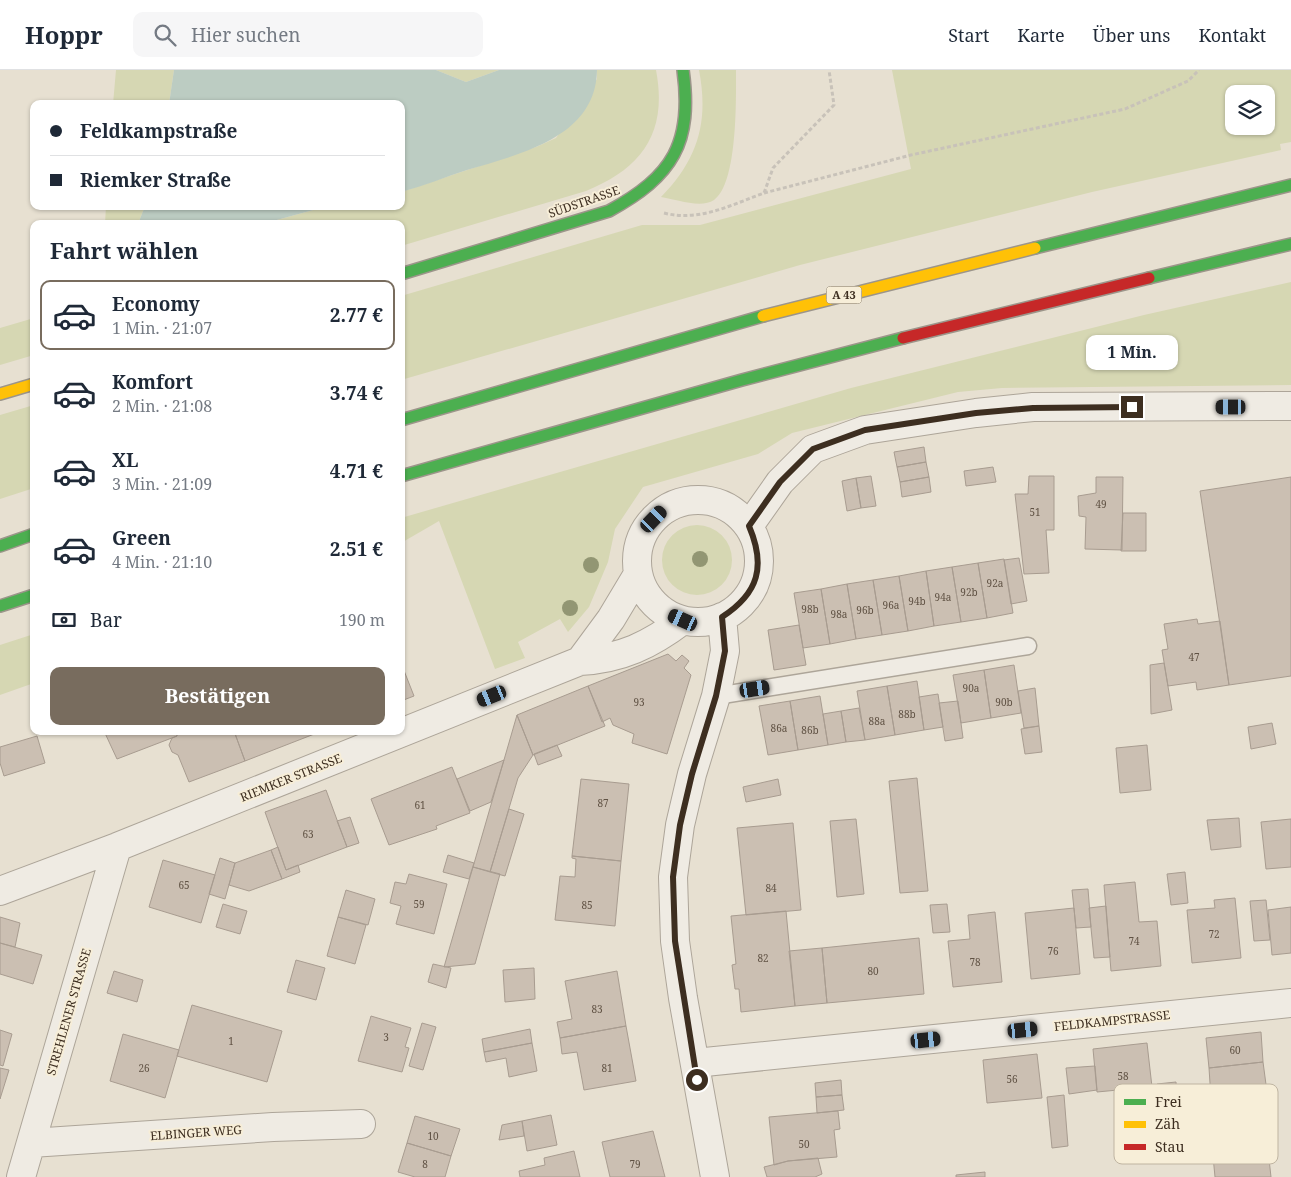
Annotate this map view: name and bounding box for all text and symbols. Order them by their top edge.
search box [133,12,483,57]
text: Hoppr [25,18,103,51]
icon: search [151,21,179,49]
text: Hier suchen [191,22,301,48]
text: Start [948,23,989,47]
text: Karte [1017,23,1065,47]
text: Über uns [1093,23,1170,47]
text: Kontakt [1198,23,1266,47]
map controls [1225,85,1275,135]
button: layers [1225,85,1275,135]
text: Feldkampstraße [80,118,238,144]
text: Riemker Straße [80,167,231,193]
street label: SÜDSTRASSE [546,181,622,222]
text: Fahrt wählen [50,235,199,265]
road number: A 43 [826,286,862,304]
text: Economy [112,291,200,317]
icon: car [52,293,97,338]
text: 2.77 € [330,302,383,328]
text: 1 Min. · 21:07 [112,317,212,339]
callout: 1 Min. [1086,334,1178,370]
text: 1 Min. [1107,341,1157,363]
text: Komfort [112,369,193,395]
icon: car [52,371,97,416]
text: 3.74 € [330,380,383,406]
text: 2 Min. · 21:08 [112,395,212,417]
route end [1121,396,1143,418]
car [1216,400,1246,415]
text: XL [112,447,138,473]
icon: car [52,449,97,494]
text: 4.71 € [330,458,383,484]
text: 3 Min. · 21:09 [112,473,212,495]
house number: 49 [1095,497,1107,511]
car [638,503,669,535]
house number: 51 [1029,505,1041,519]
text: Green [112,525,171,551]
icon: car [52,527,97,572]
text: 2.51 € [330,536,383,562]
text: 4 Min. · 21:10 [112,551,212,573]
house number: 92a [987,576,1004,590]
house number: 92b [960,585,978,599]
house number: 94a [935,590,952,604]
house number: 94b [908,594,926,608]
house number: 96a [883,598,900,612]
house number: 98b [801,602,819,616]
house number: 96b [856,603,874,617]
icon: cash [50,606,78,634]
text: Bar [90,607,122,633]
car [666,607,699,633]
house number: 98a [831,607,848,621]
text: 190 m [339,609,385,631]
house number: 47 [1188,650,1200,664]
button: Bestätigen [50,667,385,725]
car [739,679,770,699]
house number: 90a [963,681,980,695]
car [475,683,508,709]
house number: 93 [633,695,645,709]
house number: 90b [995,695,1013,709]
house number: 88b [898,707,916,721]
house number: 88a [869,714,886,728]
house number: 86a [771,721,788,735]
house number: 86b [801,723,819,737]
street label: RIEMKER STRASSE [237,749,344,806]
house number: 87 [597,796,609,810]
house number: 61 [414,798,426,812]
house number: 63 [302,827,314,841]
house number: 65 [178,878,190,892]
house number: 84 [765,881,777,895]
house number: 59 [413,897,425,911]
house number: 85 [581,898,593,912]
house number: 72 [1208,927,1220,941]
house number: 74 [1128,934,1140,948]
house number: 76 [1047,944,1059,958]
street label: STREHLENER STRASSE [42,946,95,1077]
house number: 82 [757,951,769,965]
house number: 78 [969,955,981,969]
house number: 80 [867,964,879,978]
house number: 83 [591,1002,603,1016]
street label: FELDKAMPSTRASSE [1053,1006,1171,1035]
car [1007,1021,1038,1039]
house number: 3 [383,1030,389,1044]
car [910,1031,941,1049]
house number: 1 [228,1034,234,1048]
house number: 60 [1229,1043,1241,1057]
house number: 26 [138,1061,150,1075]
house number: 81 [601,1061,613,1075]
route start [686,1069,708,1091]
house number: 58 [1117,1069,1129,1083]
house number: 56 [1006,1072,1018,1086]
legend [1114,1084,1278,1164]
text: Frei [1155,1092,1182,1111]
text: Zäh [1155,1114,1180,1133]
street label: ELBINGER WEG [149,1121,243,1144]
house number: 10 [427,1129,439,1143]
house number: 50 [798,1137,810,1151]
text: Stau [1155,1137,1184,1156]
house number: 8 [422,1157,428,1171]
house number: 79 [629,1157,641,1171]

